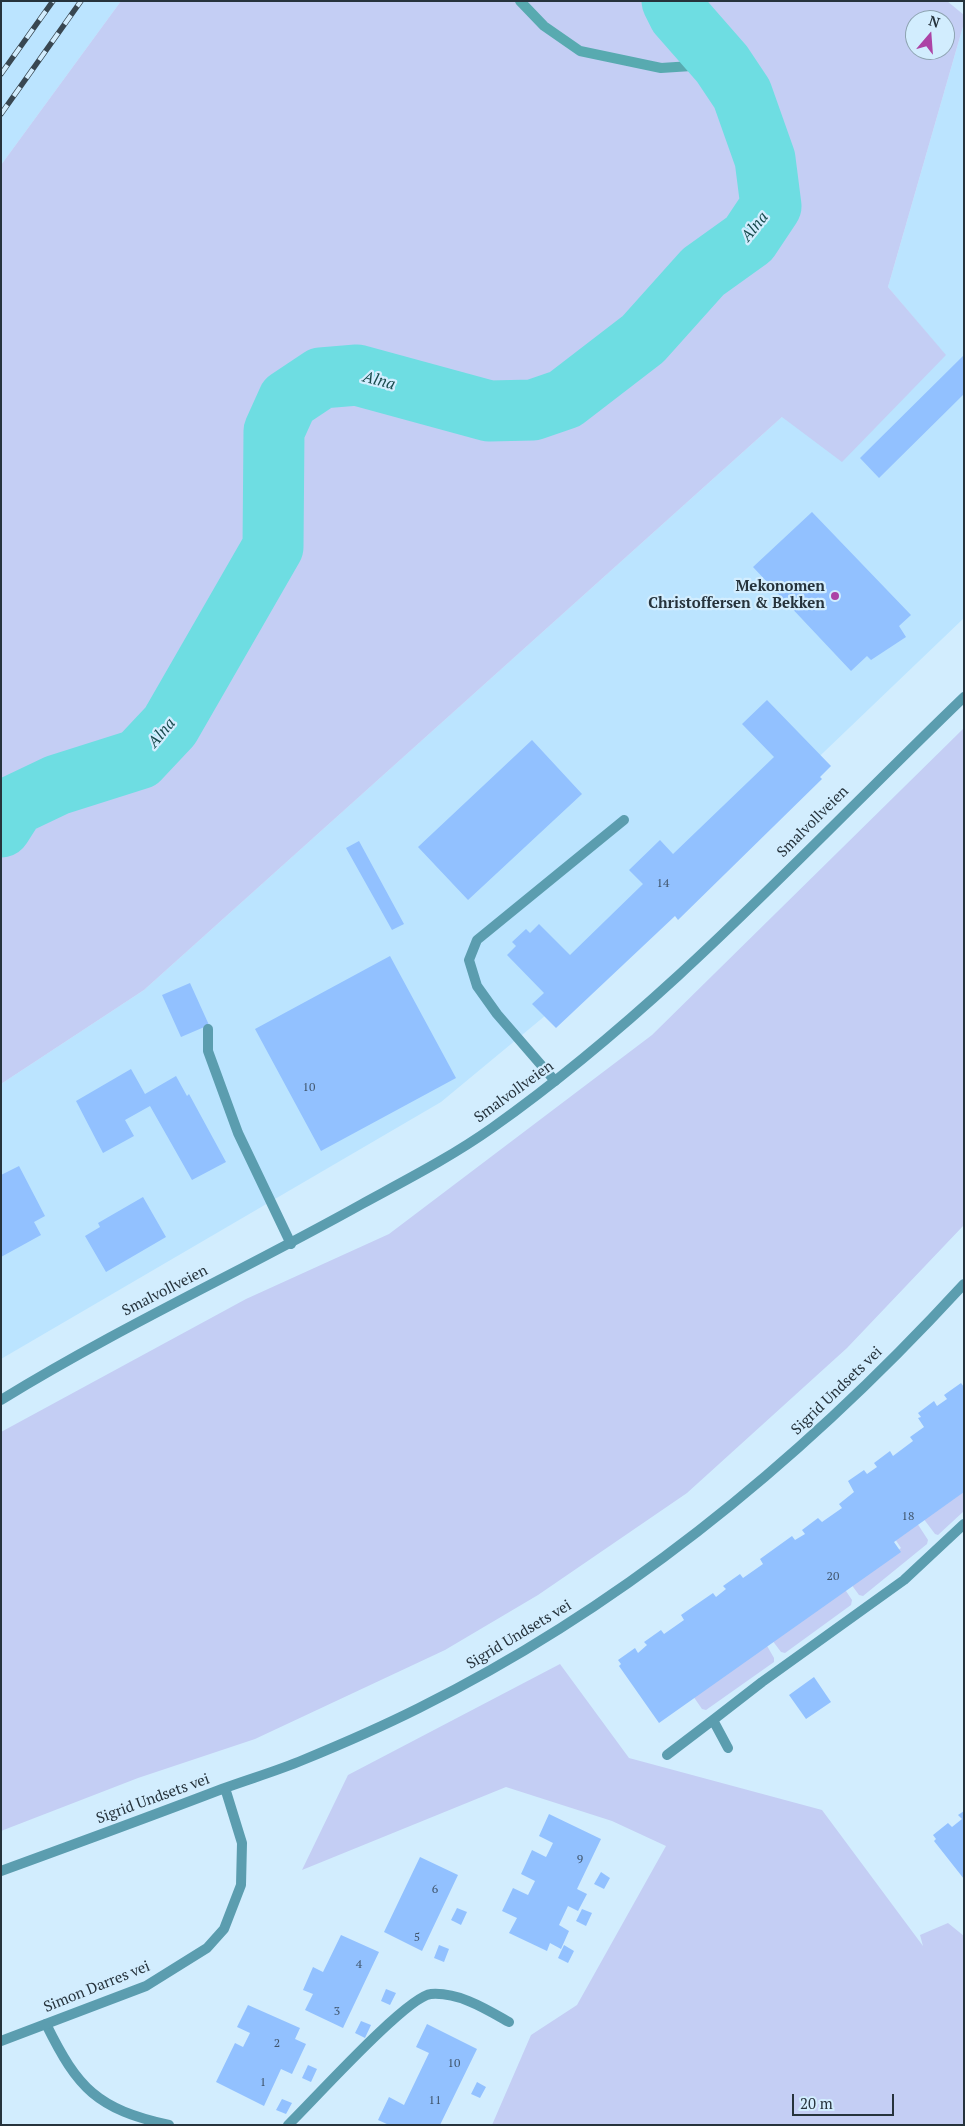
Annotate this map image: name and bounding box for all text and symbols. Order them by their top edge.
north arrow [905,10,955,60]
text: N [926,11,942,32]
water label: Alna [737,208,773,246]
water label: Alna [361,368,397,394]
place label: Mekonomen Christoffersen & Bekken [648,578,825,613]
marker: Mekonomen Christoffersen & Bekken [829,590,841,602]
water label: Alna [144,714,180,752]
street label: Smalvollveien [774,783,852,861]
house number: 14 [657,877,669,891]
street label: Smalvollveien [471,1057,557,1127]
house number: 10 [303,1081,315,1095]
street label: Smalvollveien [119,1262,211,1320]
street label: Sigrid Undsets vei [788,1343,886,1439]
house number: 18 [902,1510,914,1524]
house number: 20 [827,1570,839,1584]
street label: Sigrid Undsets vei [463,1597,575,1673]
street label: Sigrid Undsets vei [94,1770,212,1828]
house number: 9 [577,1853,583,1867]
house number: 6 [432,1883,438,1897]
house number: 5 [414,1931,420,1945]
street label: Simon Darres vei [41,1957,153,2017]
house number: 4 [356,1958,362,1972]
house number: 3 [334,2005,340,2019]
house number: 2 [274,2037,280,2051]
house number: 10 [448,2057,460,2071]
house number: 1 [260,2076,266,2090]
scale bar [795,2084,898,2116]
text: 20 m [800,2093,833,2113]
house number: 11 [429,2094,441,2108]

